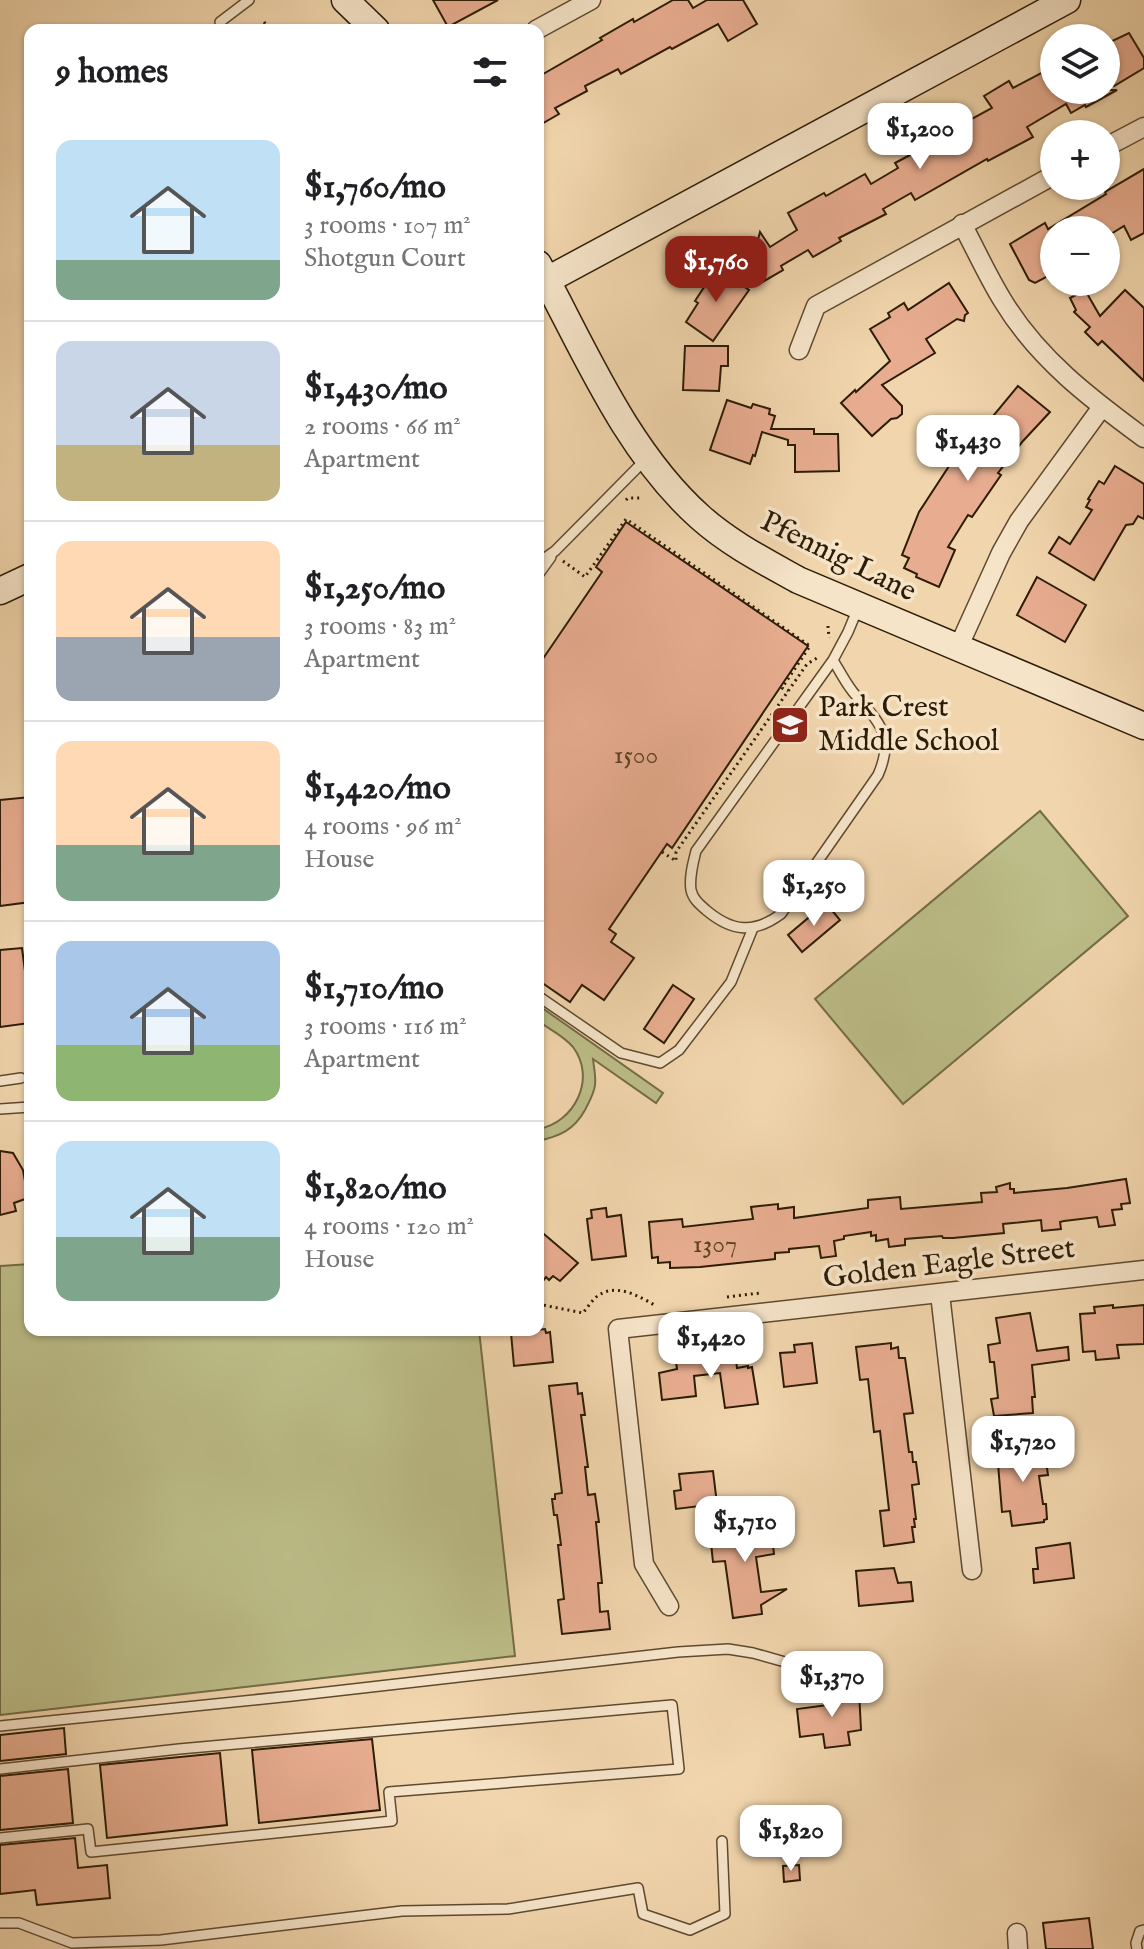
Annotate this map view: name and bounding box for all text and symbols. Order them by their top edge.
map controls [1040,24,1120,296]
button: layers [1040,24,1120,104]
icon: filters [468,50,512,94]
text: 9 homes [56,51,168,94]
pin: $1,200 [855,103,985,171]
text: $1,200 [886,112,954,145]
button: + [1040,120,1120,200]
text: $1,760/mo [304,166,446,209]
icon: home [120,172,216,268]
text: 3 rooms · 107 m² [304,209,471,242]
button: − [1040,216,1120,296]
pin: $1,760 [651,236,781,304]
text: Shotgun Court [304,242,466,275]
text: $1,760 [683,245,749,278]
text: $1,430/mo [304,367,447,410]
icon: home [120,373,216,469]
text: 2 rooms · 66 m² [304,410,461,443]
pin: $1,430 [903,415,1033,483]
text: $1,430 [935,424,1001,457]
text: Apartment [304,443,420,476]
street label: Pfennig Lane [754,503,922,611]
text: $1,250/mo [304,567,445,610]
icon: home [120,573,216,669]
text: 3 rooms · 83 m² [304,610,456,643]
text: Apartment [304,643,420,676]
place label: Park Crest Middle School [818,689,1000,761]
school or university icon: Park Crest Middle School [769,704,811,746]
house number: 1500 [614,739,658,772]
text: $1,420/mo [304,767,451,810]
icon: home [120,773,216,869]
text: 4 rooms · 96 m² [304,810,462,843]
text: House [304,843,374,876]
pin: $1,250 [749,860,879,928]
text: $1,250 [781,869,847,902]
text: $1,710/mo [304,967,444,1010]
icon: home [120,973,216,1069]
text: 3 rooms · 116 m² [304,1010,467,1043]
text: Apartment [304,1043,420,1076]
text: $1,820/mo [304,1167,447,1210]
icon: home [120,1173,216,1269]
text: 4 rooms · 120 m² [304,1210,474,1243]
house number: 1307 [693,1228,737,1261]
street label: Golden Eagle Street [821,1230,1077,1298]
text: House [304,1243,374,1276]
pin: $1,420 [646,1312,776,1380]
text: $1,420 [676,1321,746,1354]
pin: $1,720 [958,1416,1088,1484]
text: $1,720 [990,1425,1056,1458]
pin: $1,710 [680,1496,810,1564]
text: $1,710 [713,1505,777,1538]
pin: $1,370 [767,1651,897,1719]
text: $1,370 [799,1660,865,1693]
pin: $1,820 [726,1805,856,1873]
text: $1,820 [758,1814,824,1847]

